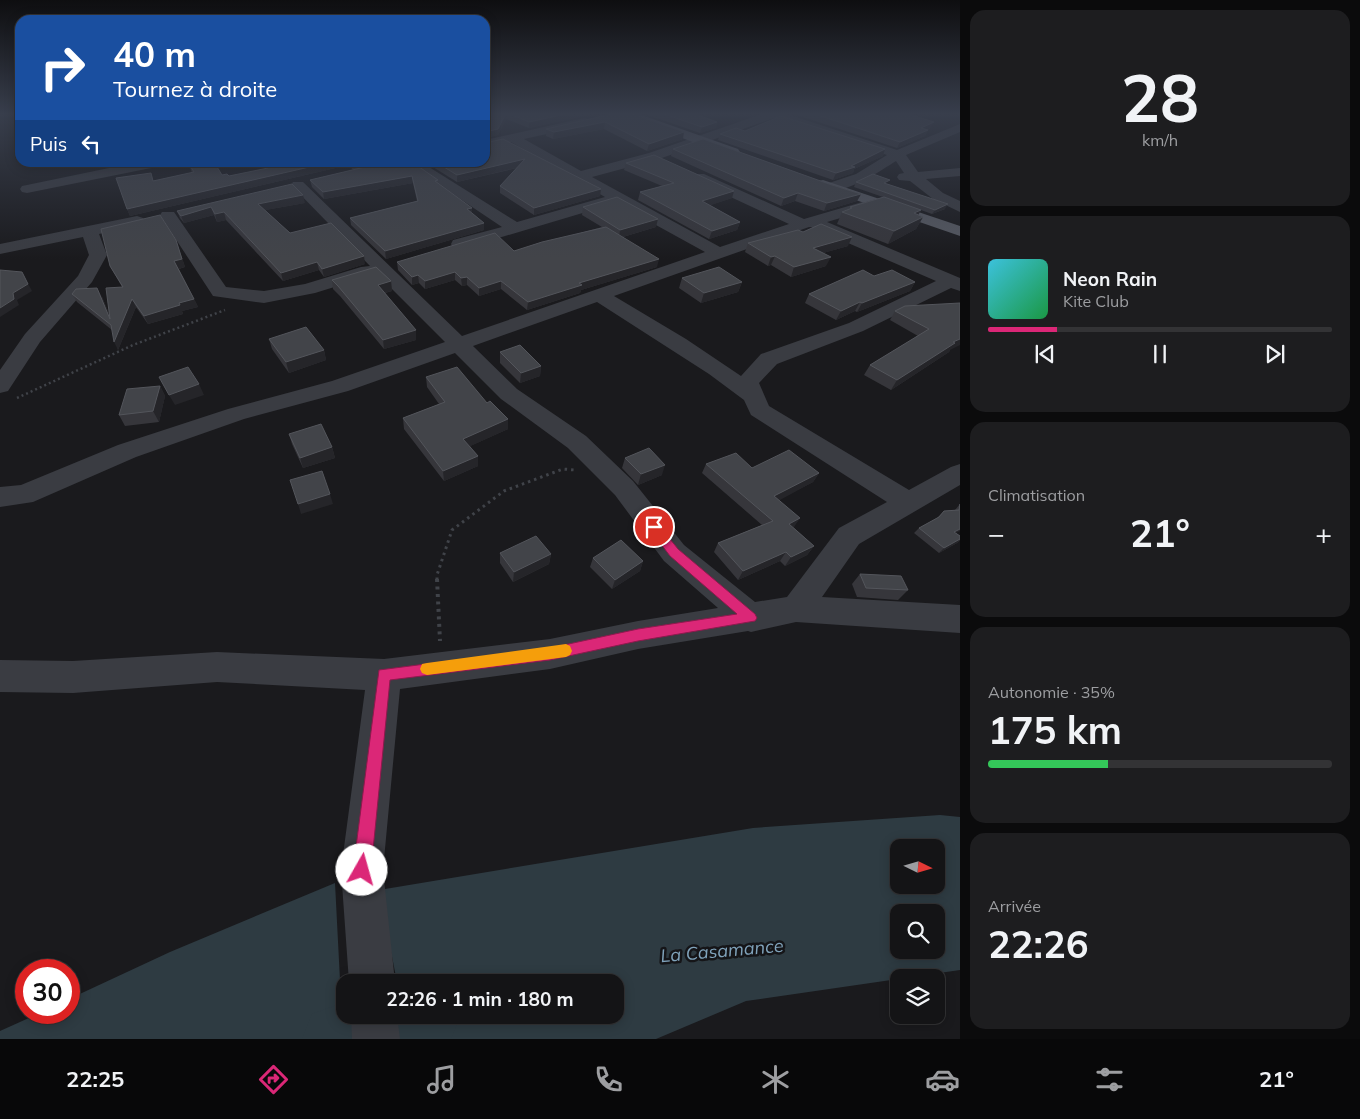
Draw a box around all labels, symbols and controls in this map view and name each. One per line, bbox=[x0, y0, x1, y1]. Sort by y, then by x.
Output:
text: 40 m bbox=[113, 32, 196, 76]
icon: right bbox=[30, 35, 95, 100]
text: 28 bbox=[1121, 57, 1199, 138]
text: Tournez à droite bbox=[113, 75, 277, 103]
icon: left bbox=[77, 130, 105, 158]
text: km/h bbox=[1142, 130, 1178, 150]
text: Puis bbox=[30, 132, 67, 156]
text: Neon Rain bbox=[1063, 267, 1157, 291]
text: Kite Club bbox=[1063, 291, 1129, 311]
icon: previous bbox=[1031, 340, 1059, 368]
icon: pause bbox=[1146, 340, 1174, 368]
icon: next bbox=[1261, 340, 1289, 368]
text: Climatisation bbox=[988, 485, 1085, 505]
pin bbox=[633, 506, 675, 548]
text: 21° bbox=[1130, 509, 1190, 557]
icon: arrive bbox=[640, 513, 668, 541]
text: − bbox=[988, 516, 1005, 551]
text: + bbox=[1315, 516, 1332, 551]
text: Autonomie · 35% bbox=[988, 682, 1115, 702]
text: 175 km bbox=[988, 706, 1122, 754]
north arrow bbox=[890, 839, 945, 894]
map controls bbox=[890, 839, 945, 1024]
position arrow bbox=[335, 843, 387, 895]
text: Arrivée bbox=[988, 896, 1041, 916]
button: search bbox=[890, 904, 945, 959]
text: 22:26 bbox=[988, 920, 1089, 968]
water label: La Casamance bbox=[659, 934, 785, 967]
speed limit sign: 30 bbox=[15, 959, 80, 1024]
button: layers bbox=[890, 969, 945, 1024]
text: 22:26 · 1 min · 180 m bbox=[386, 987, 574, 1011]
icon: directions bbox=[256, 1062, 291, 1097]
icon: music bbox=[424, 1062, 459, 1097]
icon: phone bbox=[591, 1062, 626, 1097]
icon: climate bbox=[758, 1062, 793, 1097]
icon: car bbox=[925, 1062, 960, 1097]
icon: filters bbox=[1092, 1062, 1127, 1097]
text: 22:25 bbox=[66, 1065, 124, 1093]
text: 21° bbox=[1259, 1065, 1294, 1093]

